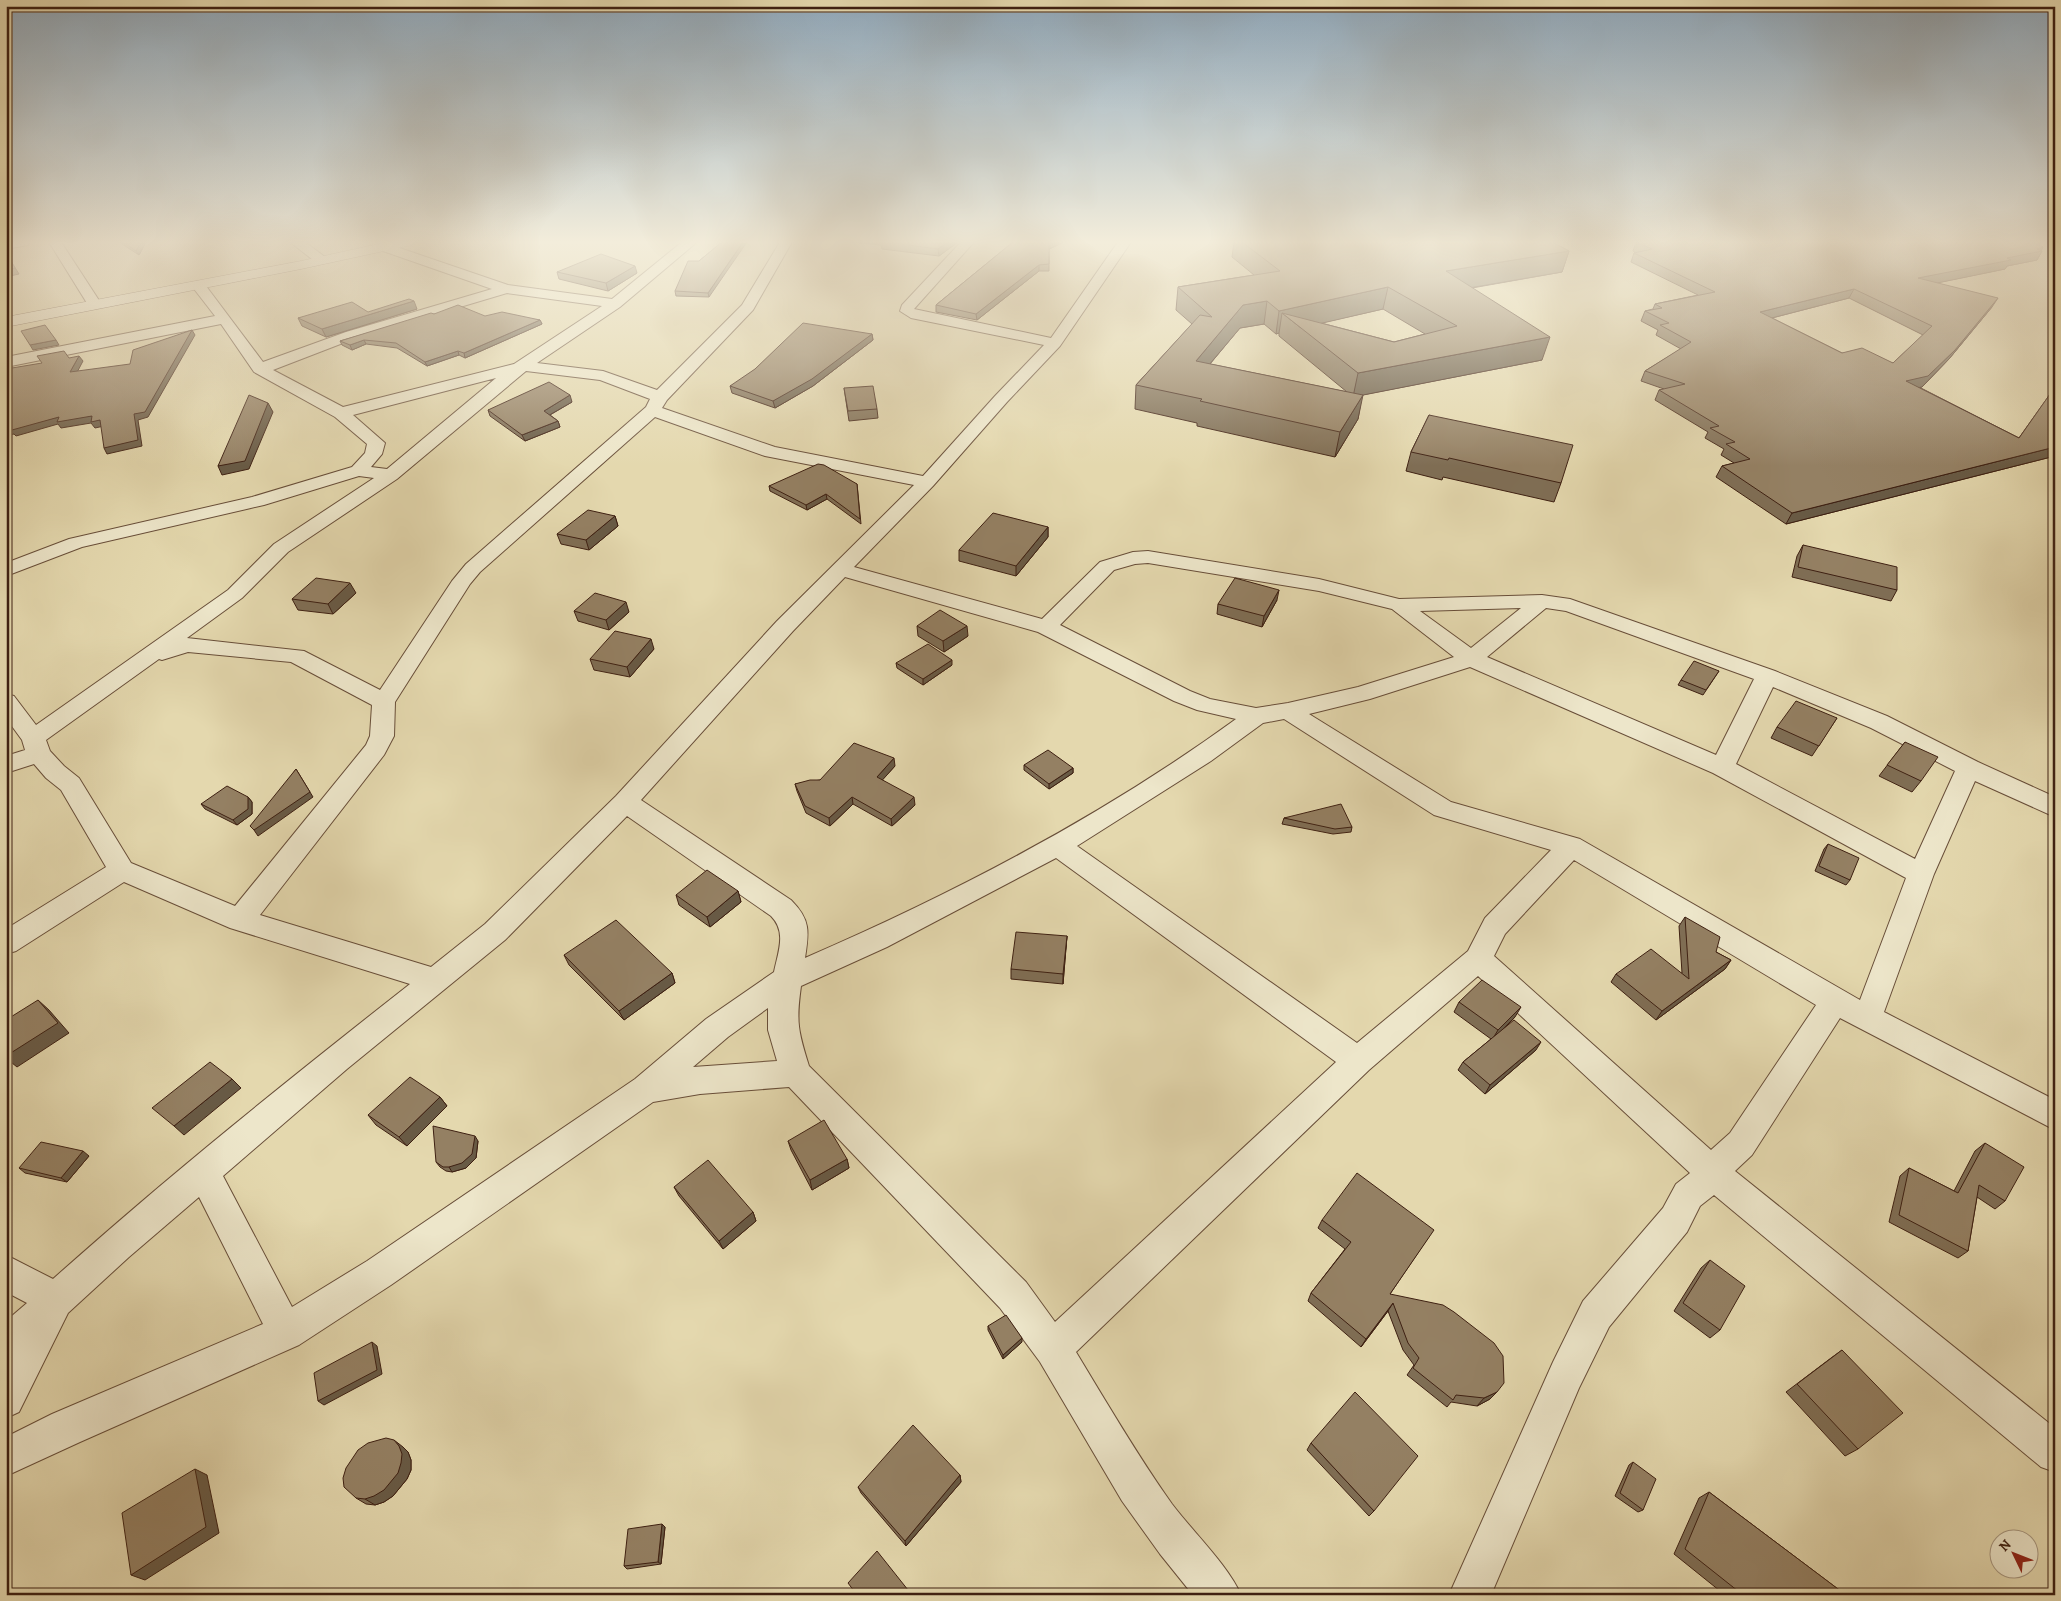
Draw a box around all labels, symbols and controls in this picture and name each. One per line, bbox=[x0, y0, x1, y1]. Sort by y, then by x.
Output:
north arrow bbox=[1988, 1528, 2038, 1578]
text: N bbox=[1994, 1535, 2015, 1556]

